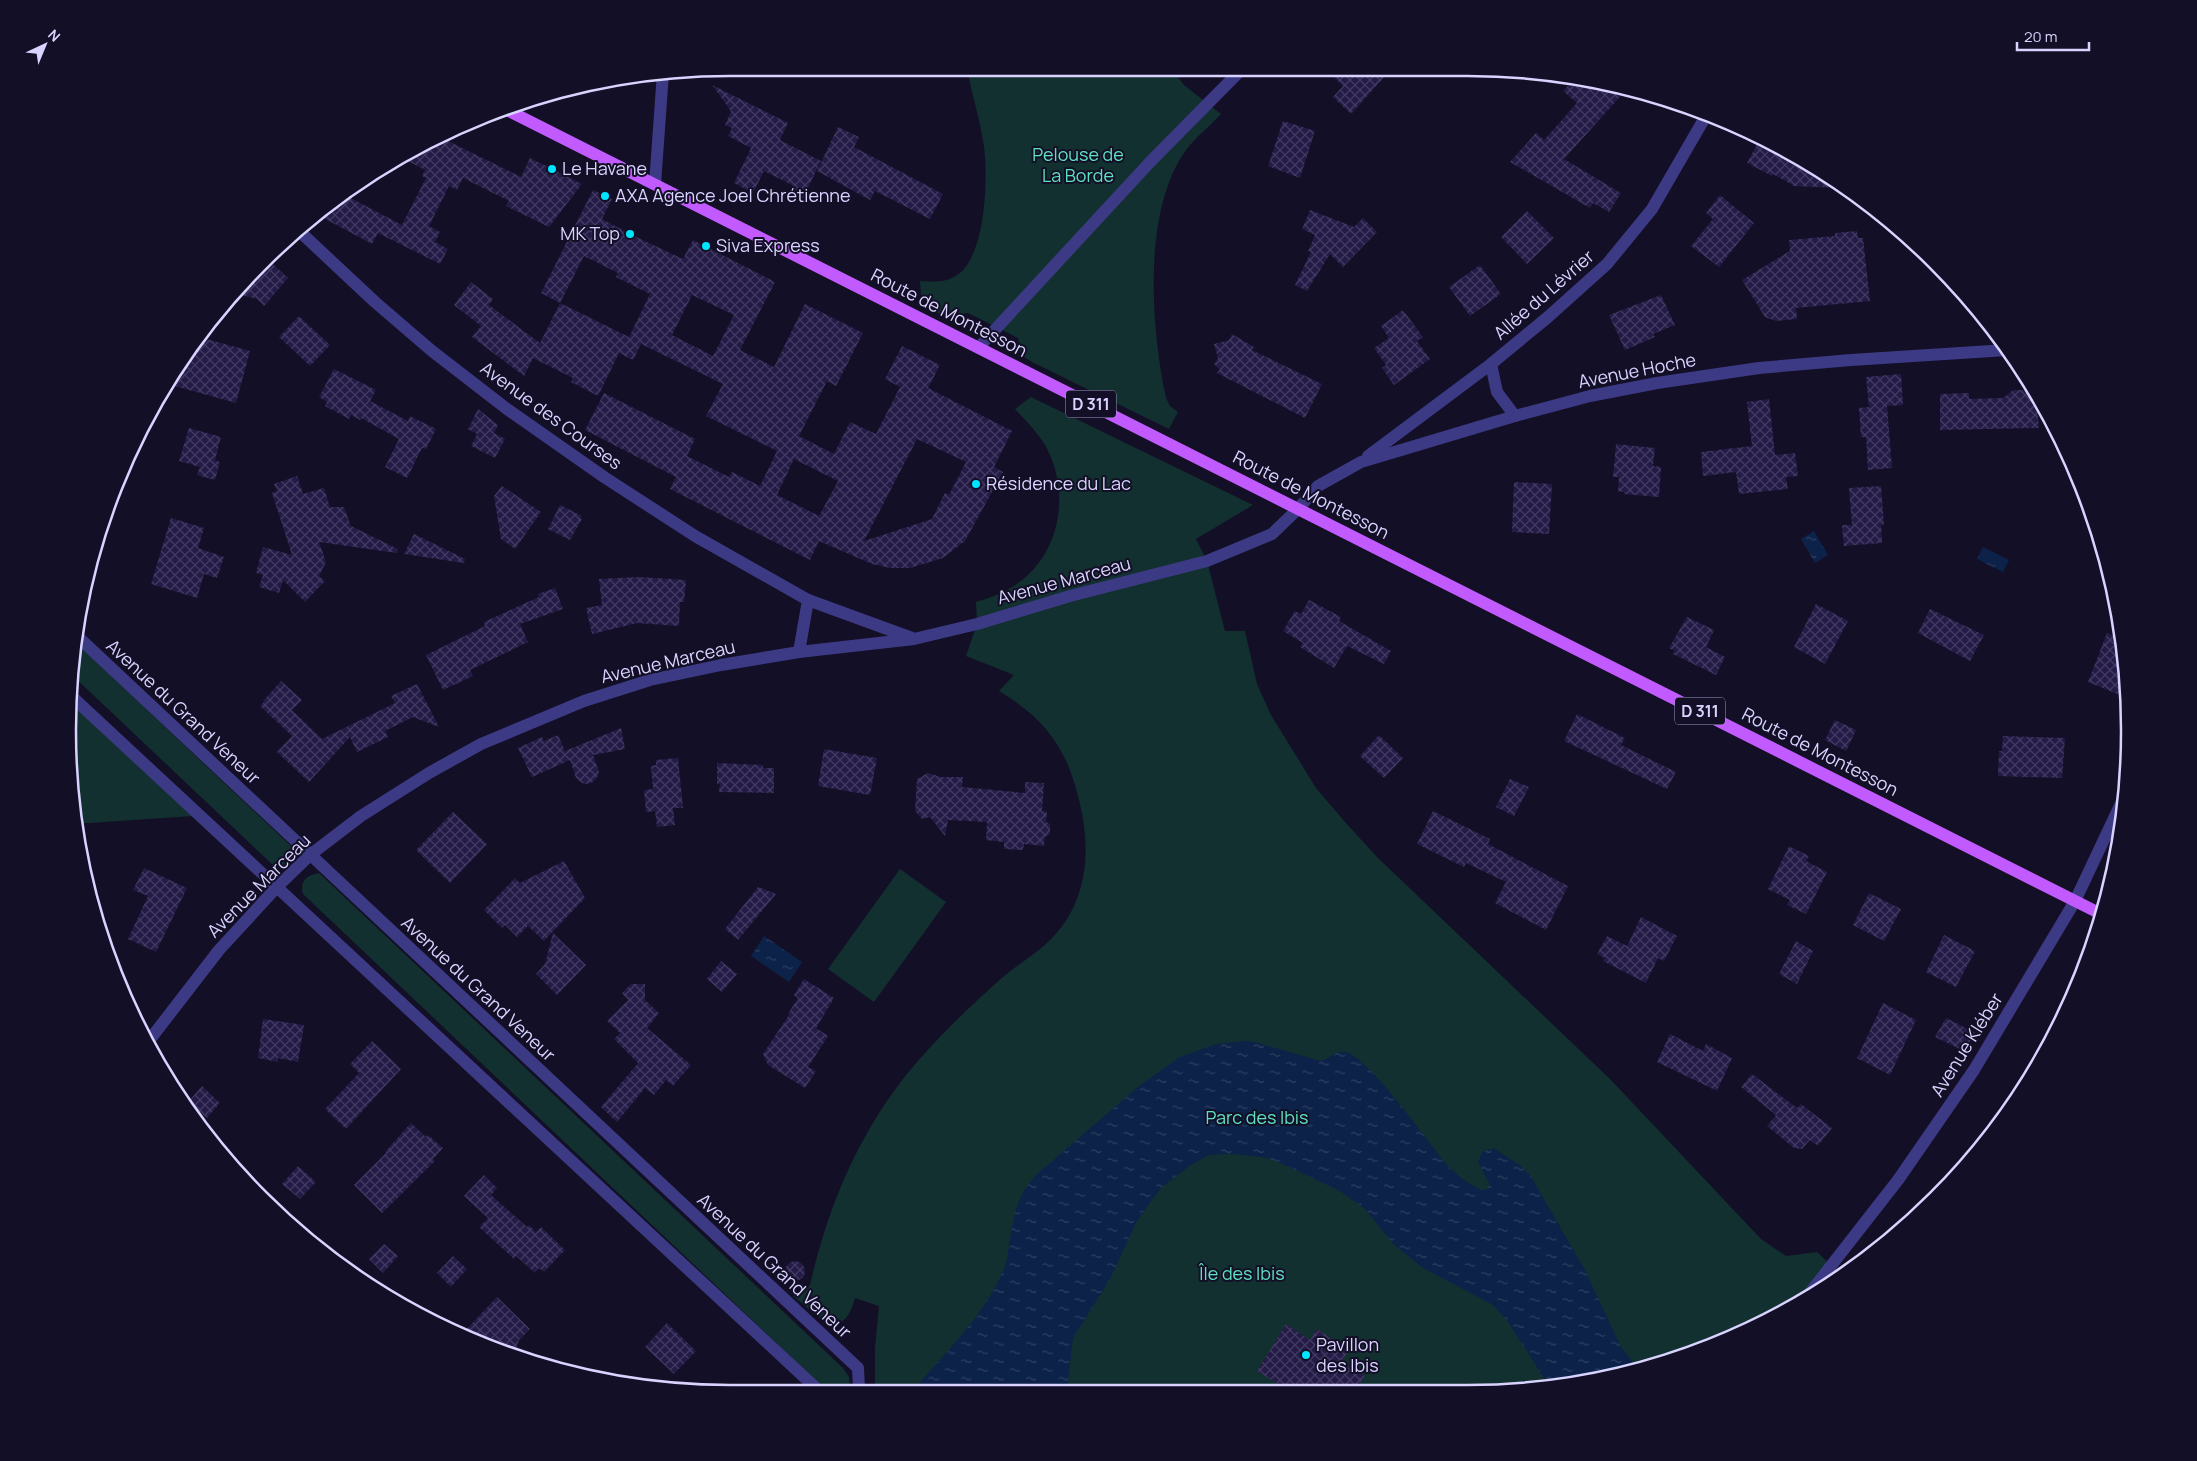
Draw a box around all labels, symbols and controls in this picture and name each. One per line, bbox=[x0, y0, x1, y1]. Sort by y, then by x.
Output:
north arrow bbox=[20, 20, 70, 70]
scale bar bbox=[2017, 20, 2090, 52]
text: N bbox=[44, 25, 65, 46]
text: 20 m bbox=[2024, 26, 2057, 47]
park label: Pelouse de La Borde bbox=[1032, 142, 1124, 187]
place label: Le Havane bbox=[562, 156, 647, 180]
marker: Le Havane bbox=[546, 163, 558, 175]
place label: AXA Agence Joel Chrétienne bbox=[615, 183, 850, 207]
marker: AXA Agence Joel Chrétienne bbox=[599, 190, 611, 202]
place label: MK Top bbox=[560, 221, 620, 245]
marker: MK Top bbox=[624, 228, 636, 240]
place label: Siva Express bbox=[716, 233, 820, 257]
marker: Siva Express bbox=[700, 240, 712, 252]
street label: Allée du Lévrier bbox=[1488, 244, 1599, 345]
street label: Route de Montesson bbox=[867, 262, 1032, 362]
street label: Avenue Hoche bbox=[1576, 347, 1698, 393]
street label: Avenue des Courses bbox=[476, 356, 627, 475]
road number: D 311 bbox=[1066, 390, 1116, 418]
street label: Route de Montesson bbox=[1229, 444, 1394, 544]
place label: Résidence du Lac bbox=[986, 471, 1131, 495]
marker: Résidence du Lac bbox=[970, 478, 982, 490]
street label: Avenue Marceau bbox=[994, 551, 1133, 609]
street label: Avenue du Grand Veneur bbox=[102, 634, 266, 789]
street label: Avenue Marceau bbox=[598, 634, 737, 688]
road number: D 311 bbox=[1675, 698, 1725, 724]
street label: Route de Montesson bbox=[1738, 701, 1903, 801]
street label: Avenue Marceau bbox=[201, 828, 315, 942]
street label: Avenue du Grand Veneur bbox=[397, 911, 561, 1066]
street label: Avenue Kléber bbox=[1925, 988, 2008, 1101]
park label: Parc des Ibis bbox=[1205, 1105, 1309, 1129]
street label: Avenue du Grand Veneur bbox=[693, 1188, 857, 1343]
park label: Île des Ibis bbox=[1198, 1261, 1285, 1285]
place label: Pavillon des Ibis bbox=[1316, 1332, 1379, 1377]
marker: Pavillon des Ibis bbox=[1300, 1349, 1312, 1361]

